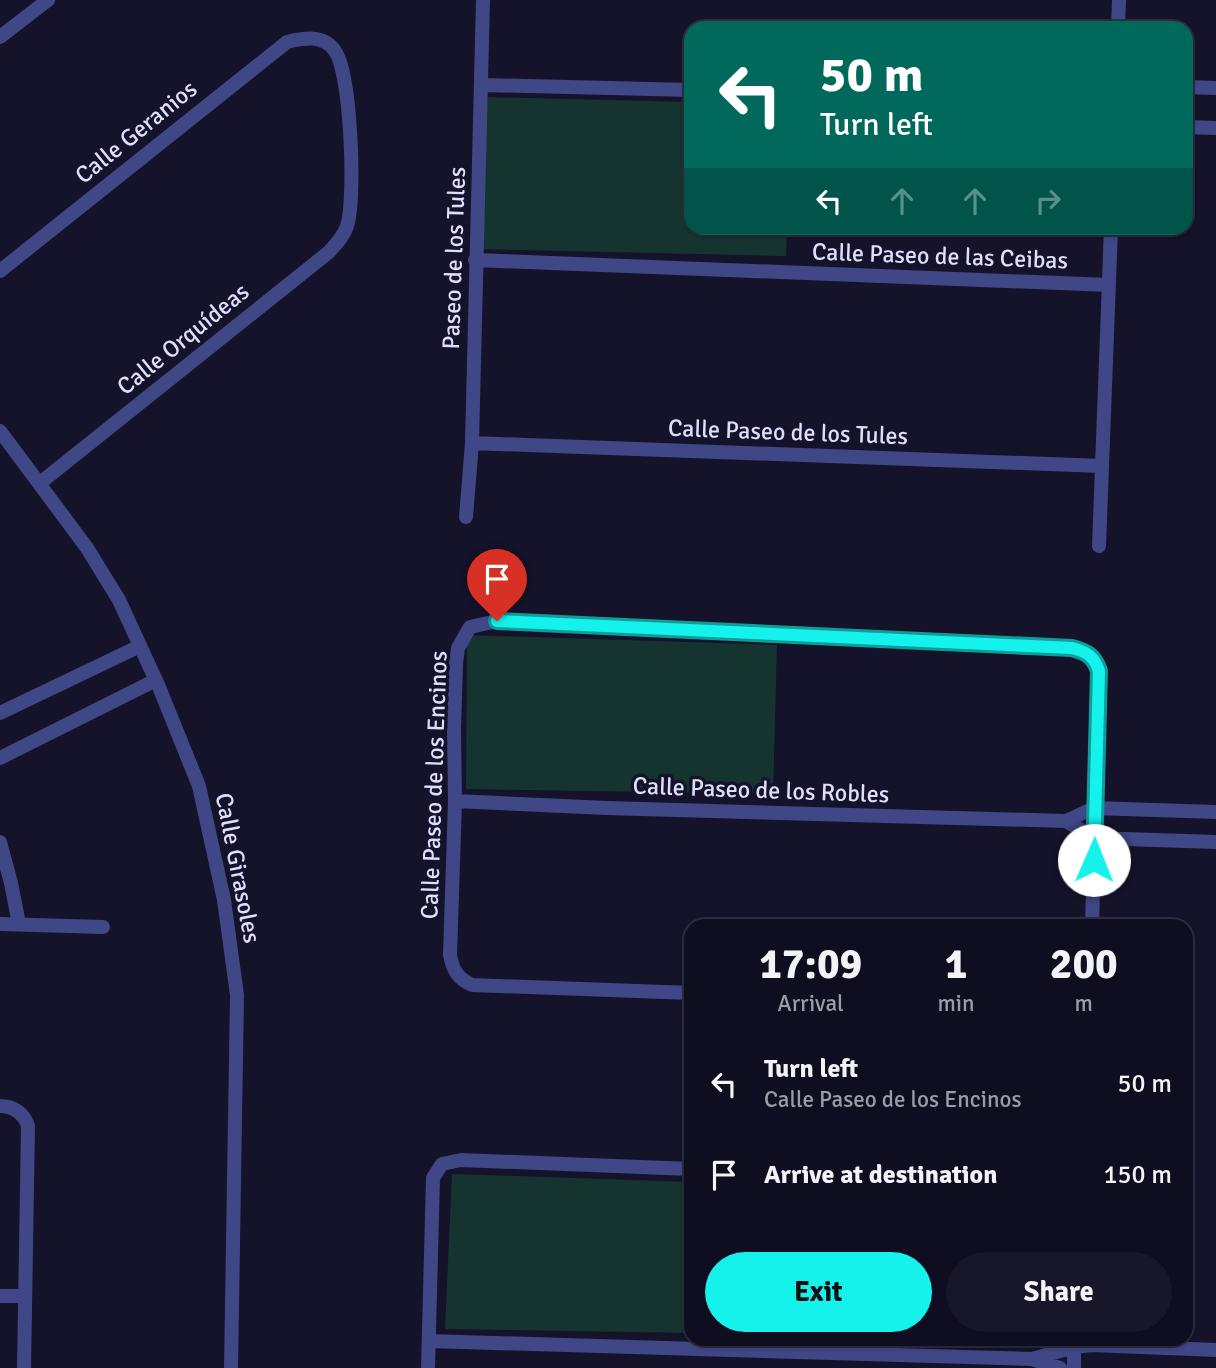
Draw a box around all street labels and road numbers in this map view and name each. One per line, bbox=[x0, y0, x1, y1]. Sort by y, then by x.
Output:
street label: Calle Geranios bbox=[69, 74, 203, 190]
street label: Paseo de los Tules bbox=[436, 166, 472, 350]
street label: Calle Paseo de las Ceibas bbox=[811, 237, 1069, 275]
street label: Calle Orquídeas bbox=[111, 277, 255, 401]
street label: Calle Paseo de los Tules bbox=[667, 413, 909, 451]
street label: Calle Paseo de los Encinos bbox=[414, 650, 454, 920]
street label: Calle Paseo de los Robles bbox=[632, 771, 890, 809]
street label: Calle Girasoles bbox=[209, 790, 267, 946]

